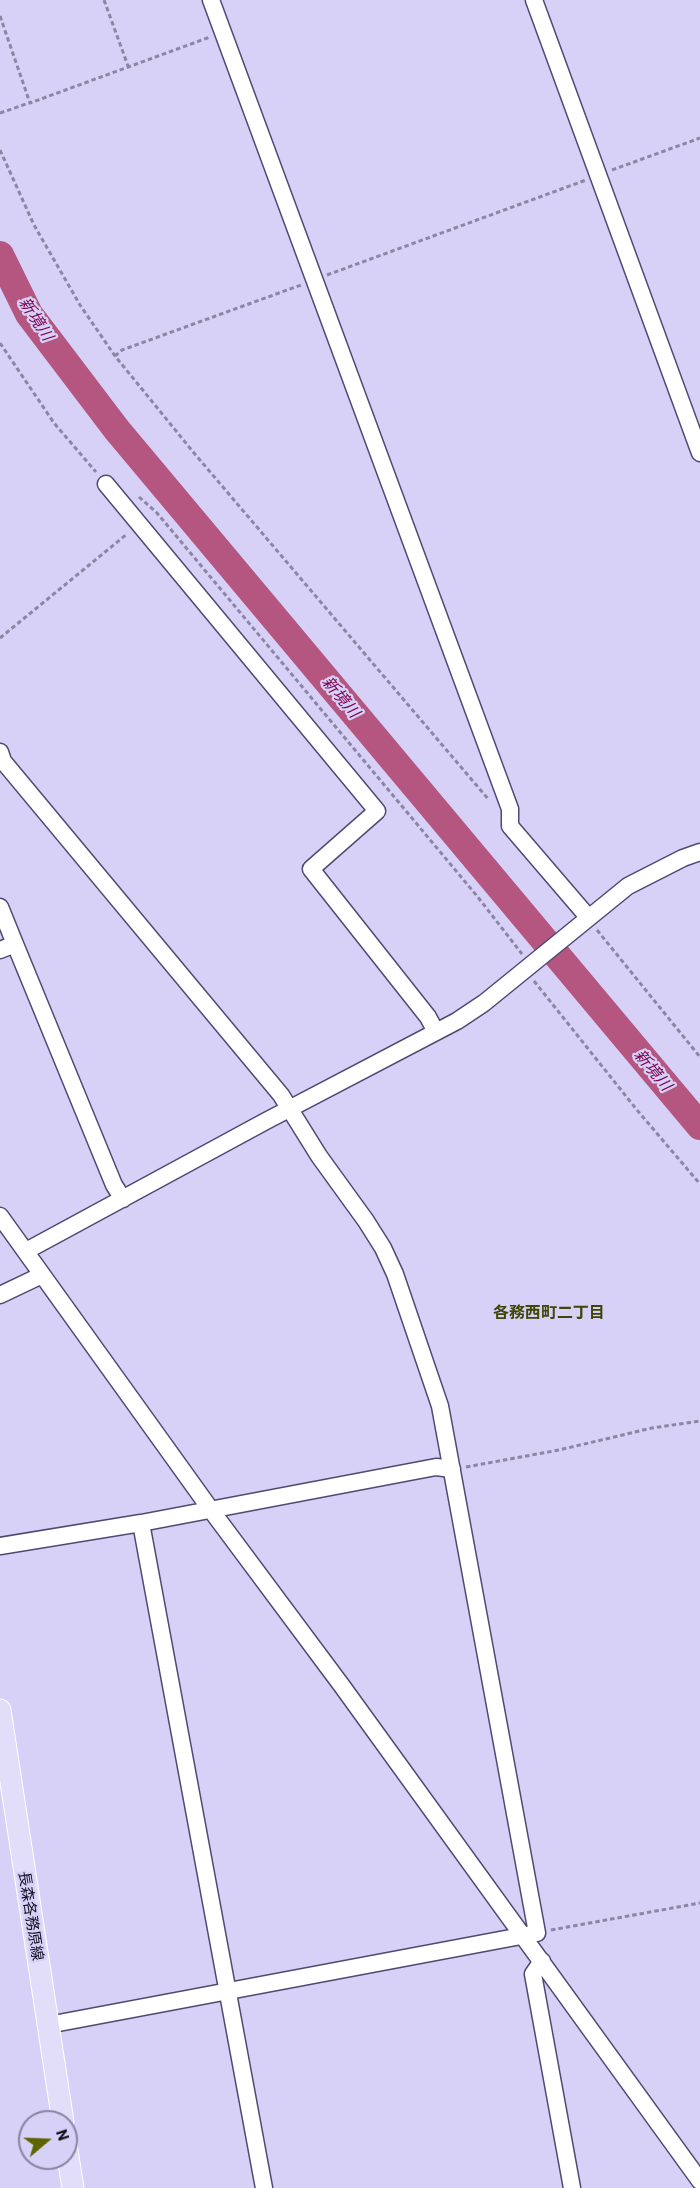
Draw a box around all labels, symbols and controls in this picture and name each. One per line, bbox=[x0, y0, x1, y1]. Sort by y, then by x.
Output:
water label: 新境川 bbox=[15, 294, 57, 344]
water label: 新境川 bbox=[318, 672, 364, 722]
water label: 新境川 bbox=[630, 1045, 676, 1095]
district label: 各務西町二丁目 bbox=[493, 1303, 605, 1323]
street label: 長森各務原線 bbox=[15, 1870, 47, 1962]
north arrow bbox=[18, 2110, 78, 2170]
text: N bbox=[53, 2126, 74, 2143]

